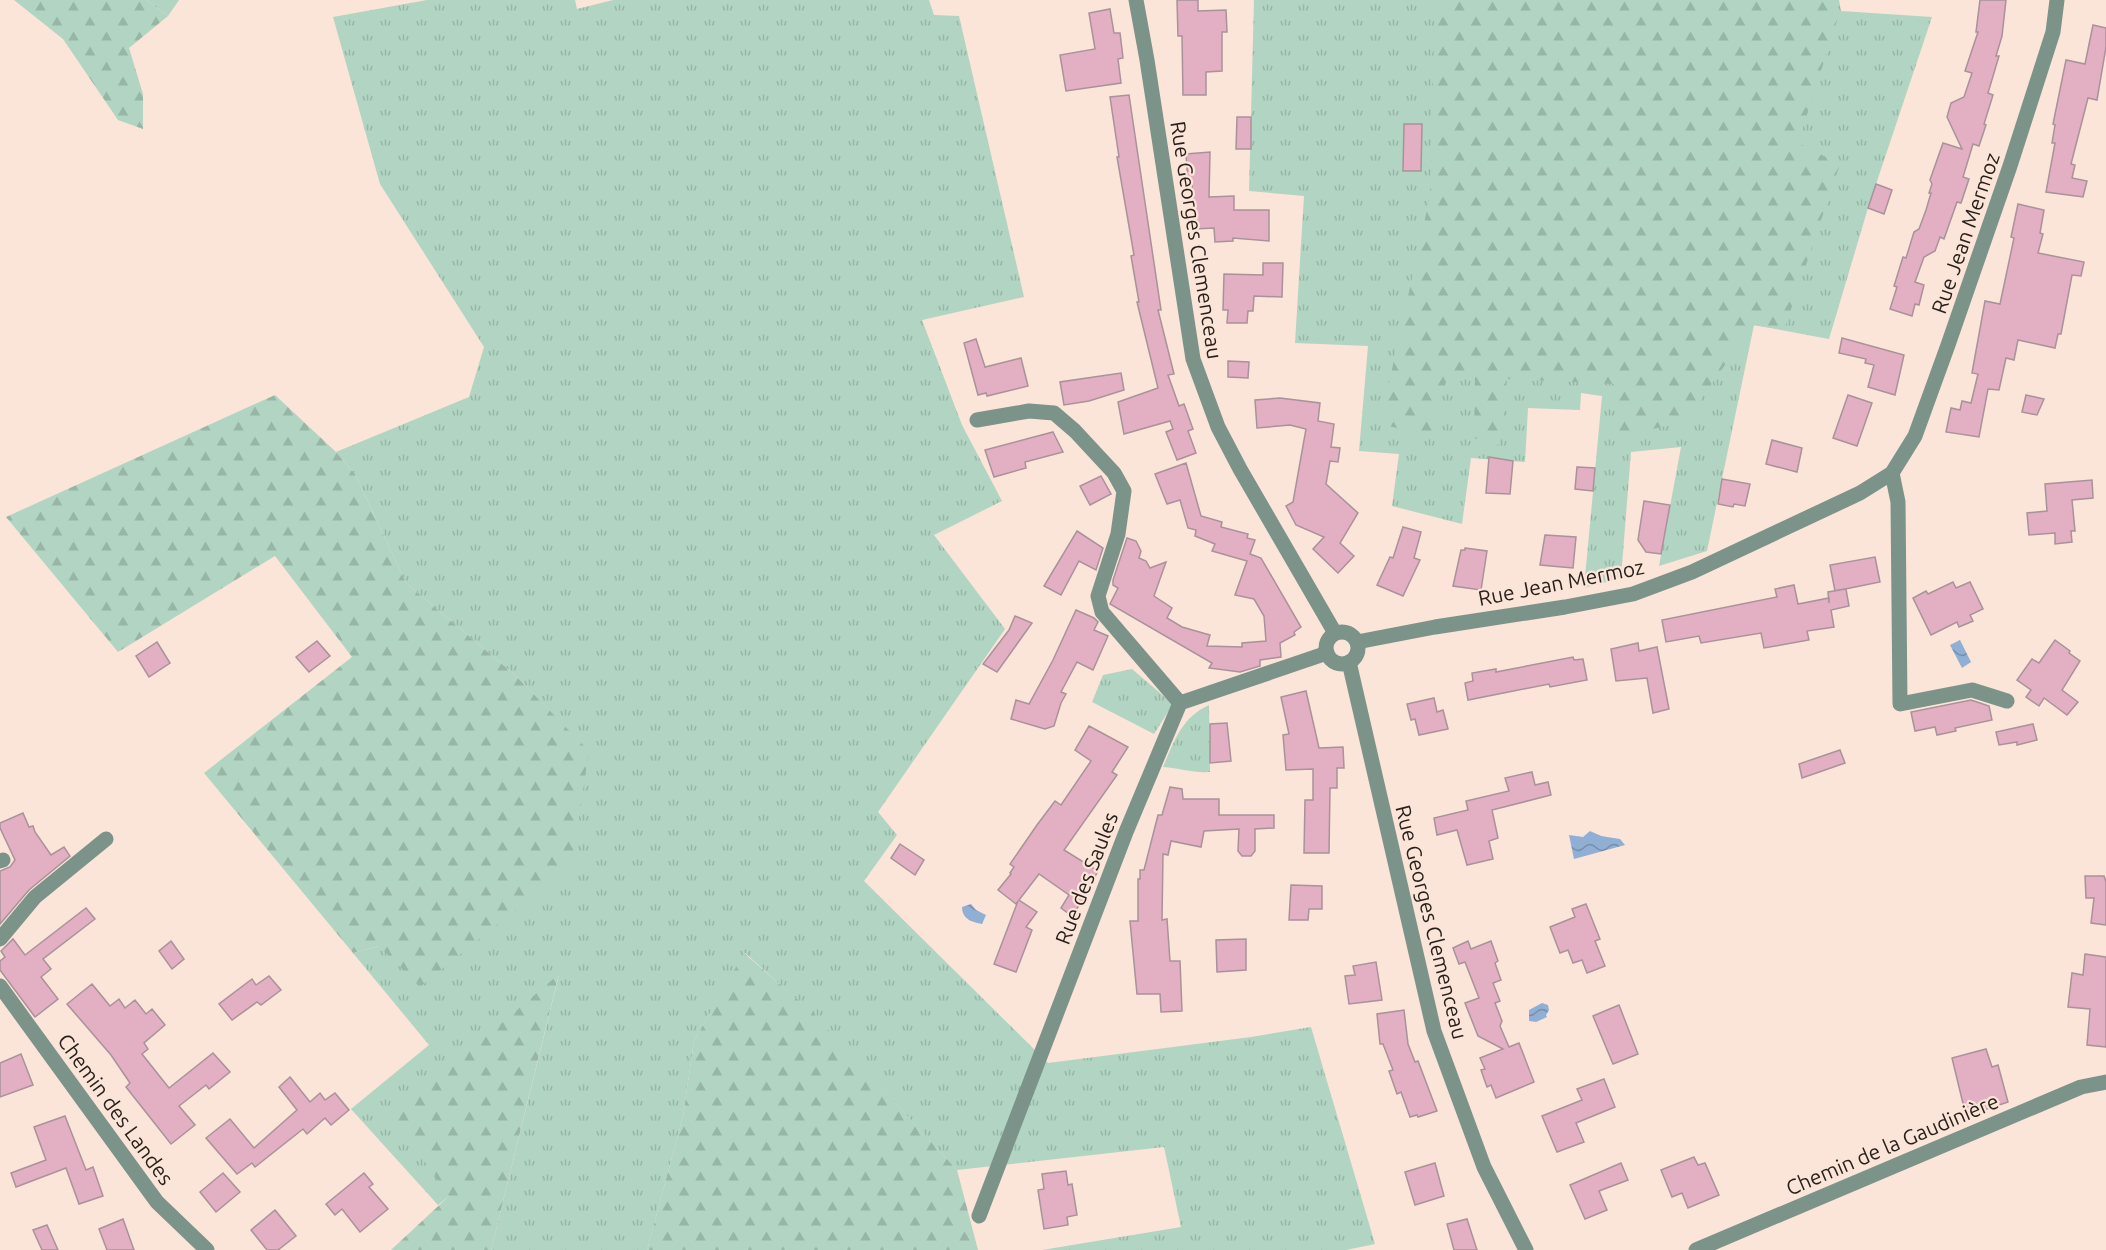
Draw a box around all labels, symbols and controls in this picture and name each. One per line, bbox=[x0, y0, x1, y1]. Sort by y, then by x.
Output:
street label: Rue Georges Clemenceau bbox=[1166, 119, 1228, 361]
street label: Rue Jean Mermoz bbox=[1926, 149, 2004, 317]
street label: Rue Jean Mermoz bbox=[1476, 554, 1646, 610]
street label: Rue Georges Clemenceau bbox=[1391, 802, 1473, 1042]
street label: Rue des Saules bbox=[1050, 809, 1122, 947]
street label: Chemin des Landes bbox=[53, 1029, 179, 1189]
street label: Chemin de la Gaudinière bbox=[1782, 1088, 2002, 1200]

